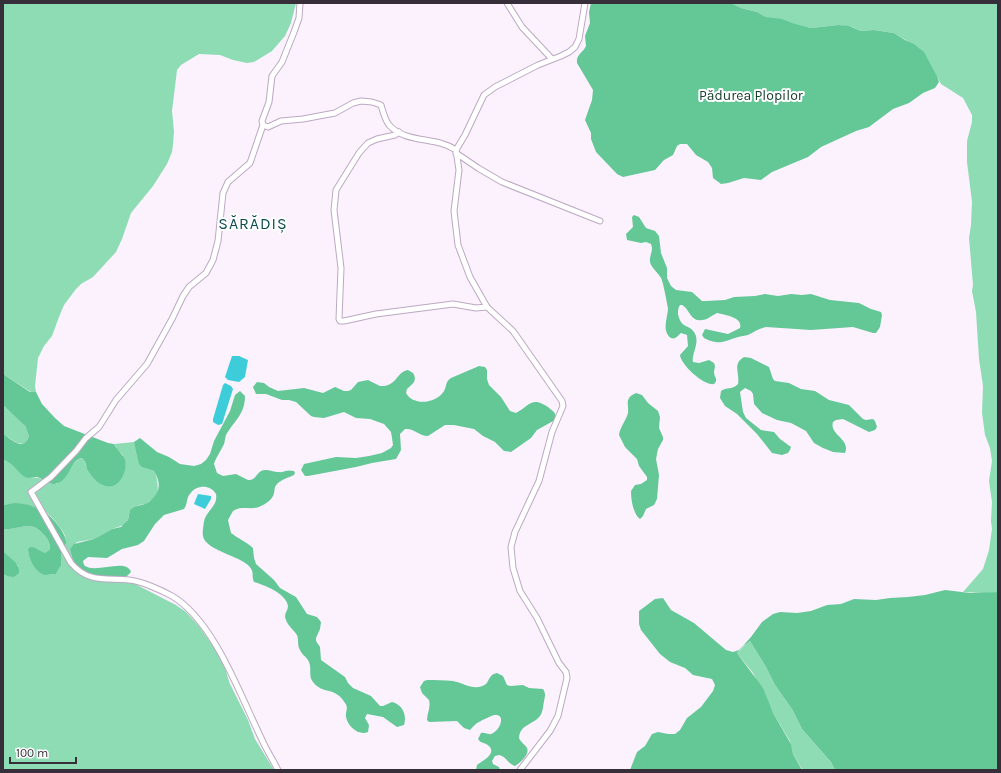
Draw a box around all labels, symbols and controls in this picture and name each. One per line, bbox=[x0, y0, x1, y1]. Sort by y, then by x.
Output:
park label: Pădurea Plopilor bbox=[699, 87, 804, 104]
district label: SĂRĂDIȘ bbox=[218, 214, 288, 233]
scale bar bbox=[10, 739, 76, 765]
text: 100 m bbox=[16, 746, 48, 760]

